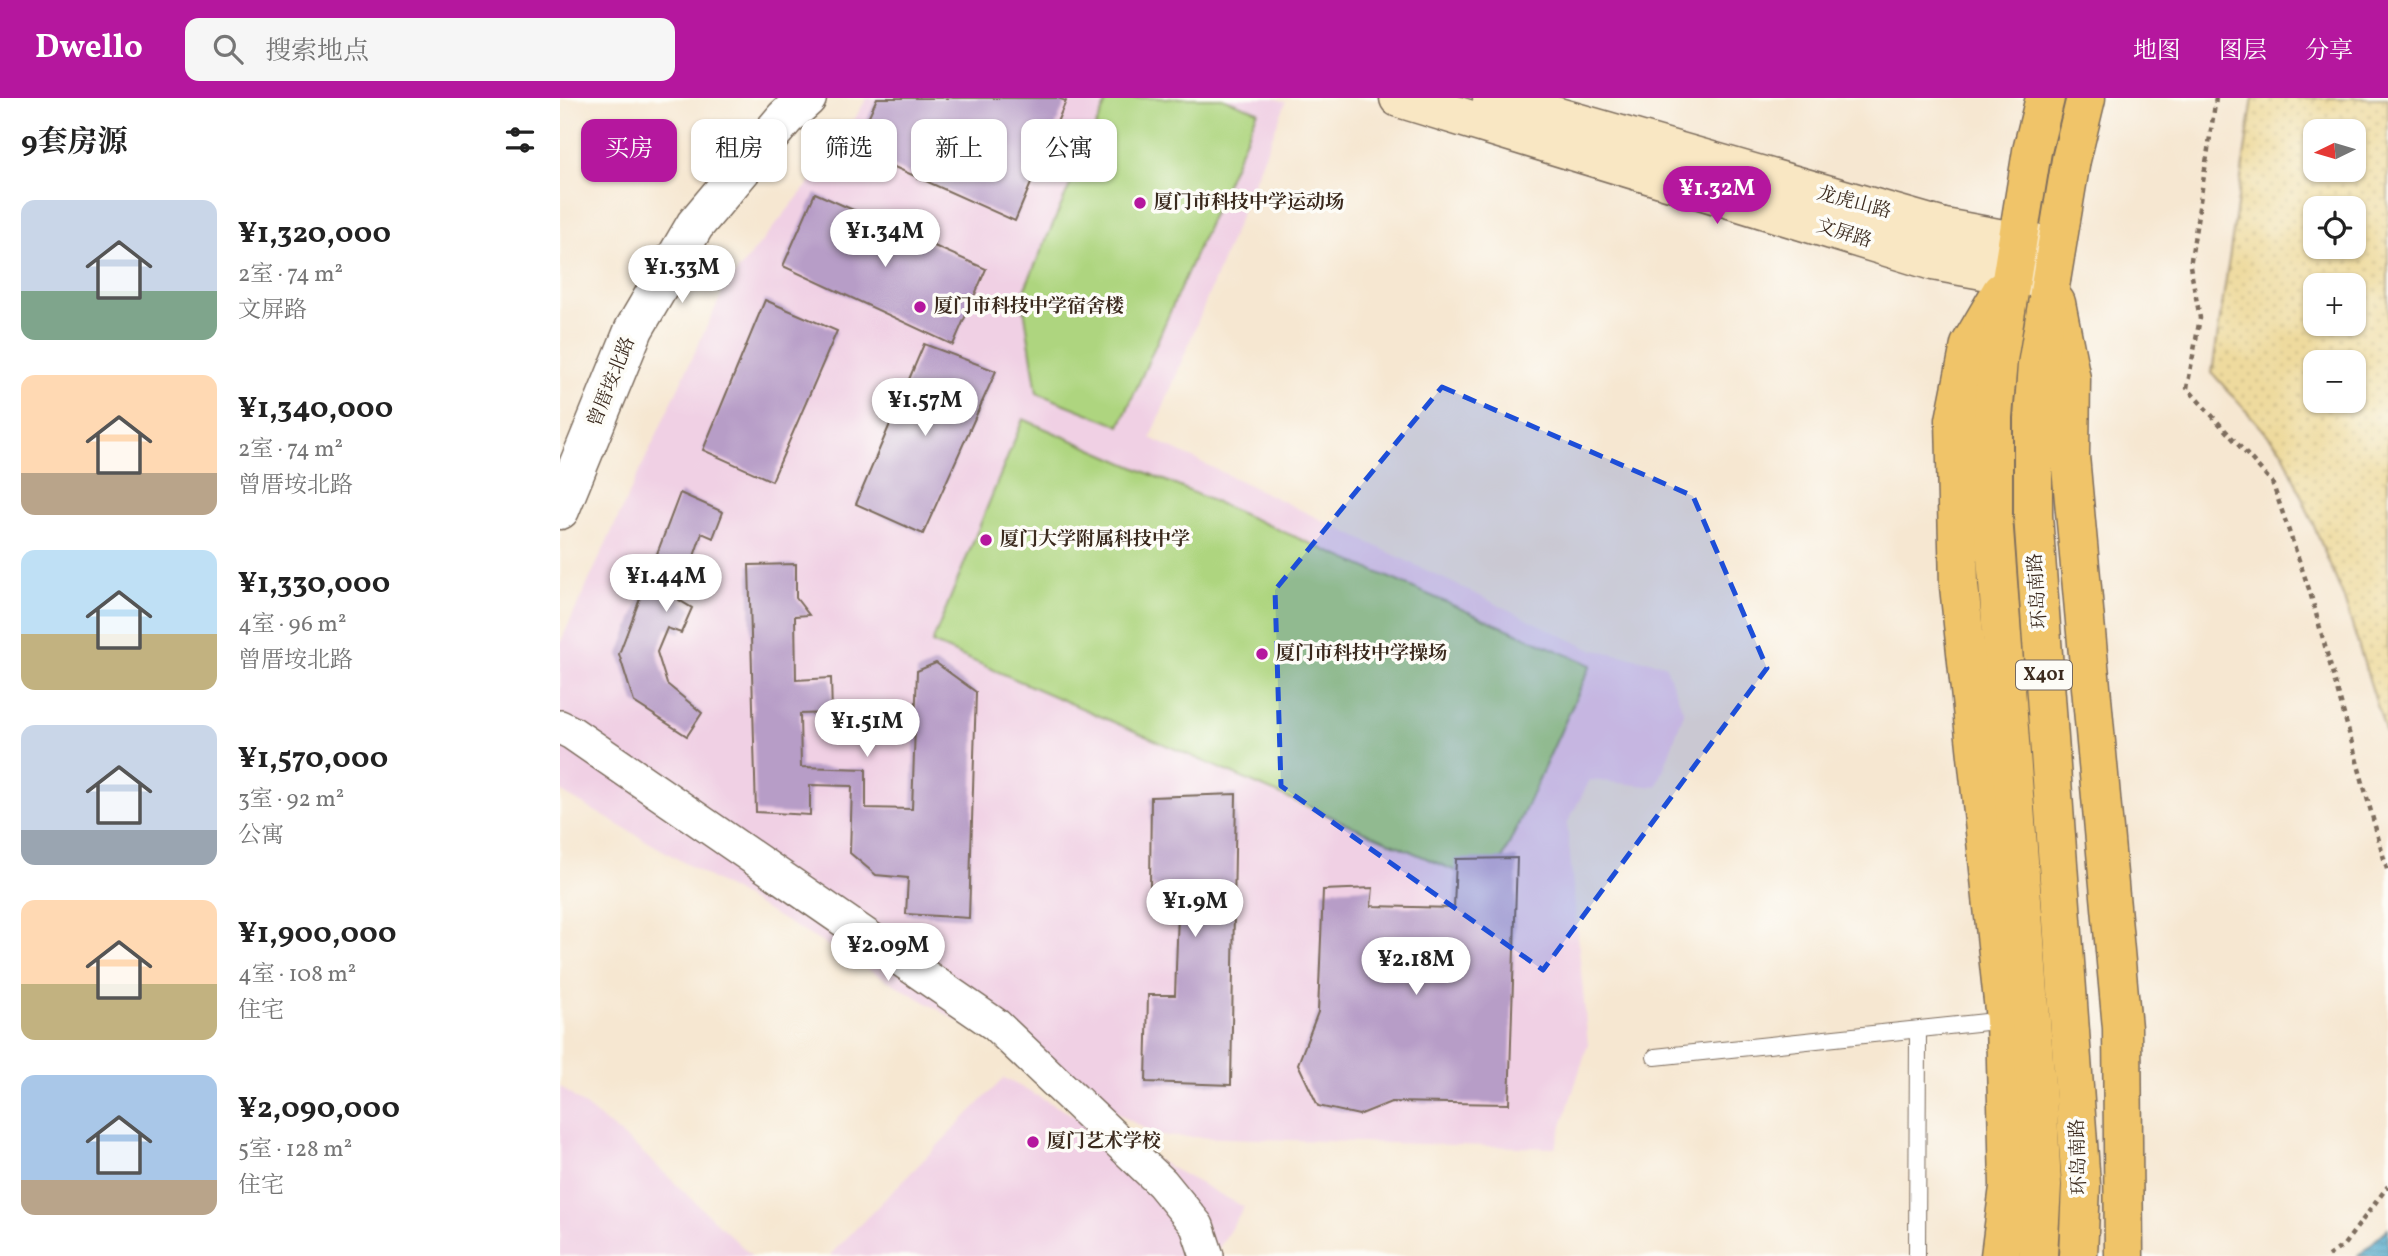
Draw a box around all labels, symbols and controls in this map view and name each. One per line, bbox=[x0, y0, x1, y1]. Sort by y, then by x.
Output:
search box bbox=[185, 18, 675, 81]
text: Dwello bbox=[35, 26, 143, 72]
icon: search bbox=[209, 30, 247, 68]
text: 搜索地点 bbox=[265, 34, 369, 70]
text: 地图 bbox=[2133, 35, 2181, 69]
text: 图层 bbox=[2219, 35, 2267, 69]
text: 分享 bbox=[2305, 35, 2353, 69]
chip: 买房 bbox=[581, 119, 677, 182]
chip: 租房 bbox=[691, 119, 787, 182]
chip: 筛选 bbox=[801, 119, 897, 182]
chip: 新上 bbox=[911, 119, 1007, 182]
chip: 公寓 bbox=[1021, 119, 1117, 182]
north arrow bbox=[2303, 119, 2366, 182]
map controls bbox=[2303, 119, 2366, 413]
icon: filters bbox=[501, 121, 539, 159]
text: 9套房源 bbox=[21, 122, 128, 164]
pin: ¥1.32M bbox=[1660, 166, 1774, 226]
text: ¥1.32M bbox=[1679, 173, 1755, 205]
street label: 龙虎山路 bbox=[1814, 181, 1894, 225]
place label: 厦门市科技中学运动场 bbox=[1154, 190, 1344, 216]
marker: 厦门市科技中学运动场 bbox=[1132, 195, 1148, 211]
button: locate bbox=[2303, 196, 2366, 259]
pin: ¥1.34M bbox=[828, 209, 942, 269]
text: ¥1,320,000 bbox=[238, 213, 391, 255]
street label: 文屏路 bbox=[1813, 213, 1875, 255]
text: ¥1.34M bbox=[846, 216, 924, 248]
icon: home bbox=[77, 228, 161, 312]
pin: ¥1.33M bbox=[625, 246, 739, 305]
text: ¥1.33M bbox=[644, 252, 720, 284]
text: 2室 · 74 m² bbox=[238, 259, 343, 291]
button: + bbox=[2303, 273, 2366, 336]
place label: 厦门市科技中学宿舍楼 bbox=[934, 294, 1124, 320]
text: 文屏路 bbox=[238, 295, 307, 327]
marker: 厦门市科技中学宿舍楼 bbox=[912, 299, 928, 315]
street label: 曾厝垵北路 bbox=[582, 333, 642, 431]
button: − bbox=[2303, 350, 2366, 413]
pin: ¥1.57M bbox=[868, 378, 982, 438]
text: ¥1.57M bbox=[888, 385, 962, 417]
text: ¥1,340,000 bbox=[238, 388, 393, 430]
icon: home bbox=[77, 403, 161, 487]
text: 2室 · 74 m² bbox=[238, 434, 343, 466]
text: 曾厝垵北路 bbox=[238, 470, 353, 502]
place label: 厦门大学附属科技中学 bbox=[1000, 527, 1190, 553]
marker: 厦门大学附属科技中学 bbox=[978, 532, 994, 548]
street label: 环岛南路 bbox=[2022, 552, 2054, 630]
pin: ¥1.44M bbox=[609, 554, 723, 614]
text: ¥1.44M bbox=[626, 561, 706, 593]
text: ¥1,330,000 bbox=[238, 563, 390, 605]
icon: home bbox=[77, 578, 161, 662]
text: 4室 · 96 m² bbox=[238, 609, 346, 641]
place label: 厦门市科技中学操场 bbox=[1276, 641, 1447, 667]
text: 曾厝垵北路 bbox=[238, 645, 353, 677]
marker: 厦门市科技中学操场 bbox=[1254, 646, 1270, 662]
road number: X401 bbox=[2016, 660, 2072, 690]
pin: ¥1.51M bbox=[810, 700, 924, 759]
text: ¥1.51M bbox=[831, 706, 903, 738]
text: ¥1,570,000 bbox=[238, 738, 388, 780]
icon: home bbox=[77, 753, 161, 837]
text: 3室 · 92 m² bbox=[238, 784, 344, 816]
text: 公寓 bbox=[238, 820, 284, 852]
pin: ¥1.9M bbox=[1146, 880, 1244, 939]
text: ¥1.9M bbox=[1162, 886, 1228, 918]
text: ¥1,900,000 bbox=[238, 913, 396, 955]
pin: ¥2.09M bbox=[831, 924, 945, 983]
icon: home bbox=[77, 928, 161, 1012]
text: ¥2.09M bbox=[847, 930, 929, 962]
pin: ¥2.18M bbox=[1359, 937, 1473, 997]
text: ¥2.18M bbox=[1377, 944, 1455, 976]
text: 4室 · 108 m² bbox=[238, 959, 356, 991]
text: 住宅 bbox=[238, 995, 284, 1027]
text: ¥2,090,000 bbox=[238, 1088, 400, 1130]
icon: home bbox=[77, 1103, 161, 1187]
street label: 环岛南路 bbox=[2065, 1119, 2093, 1195]
place label: 厦门艺术学校 bbox=[1047, 1129, 1161, 1155]
text: 5室 · 128 m² bbox=[238, 1134, 352, 1166]
marker: 厦门艺术学校 bbox=[1025, 1134, 1041, 1150]
text: 住宅 bbox=[238, 1170, 284, 1202]

